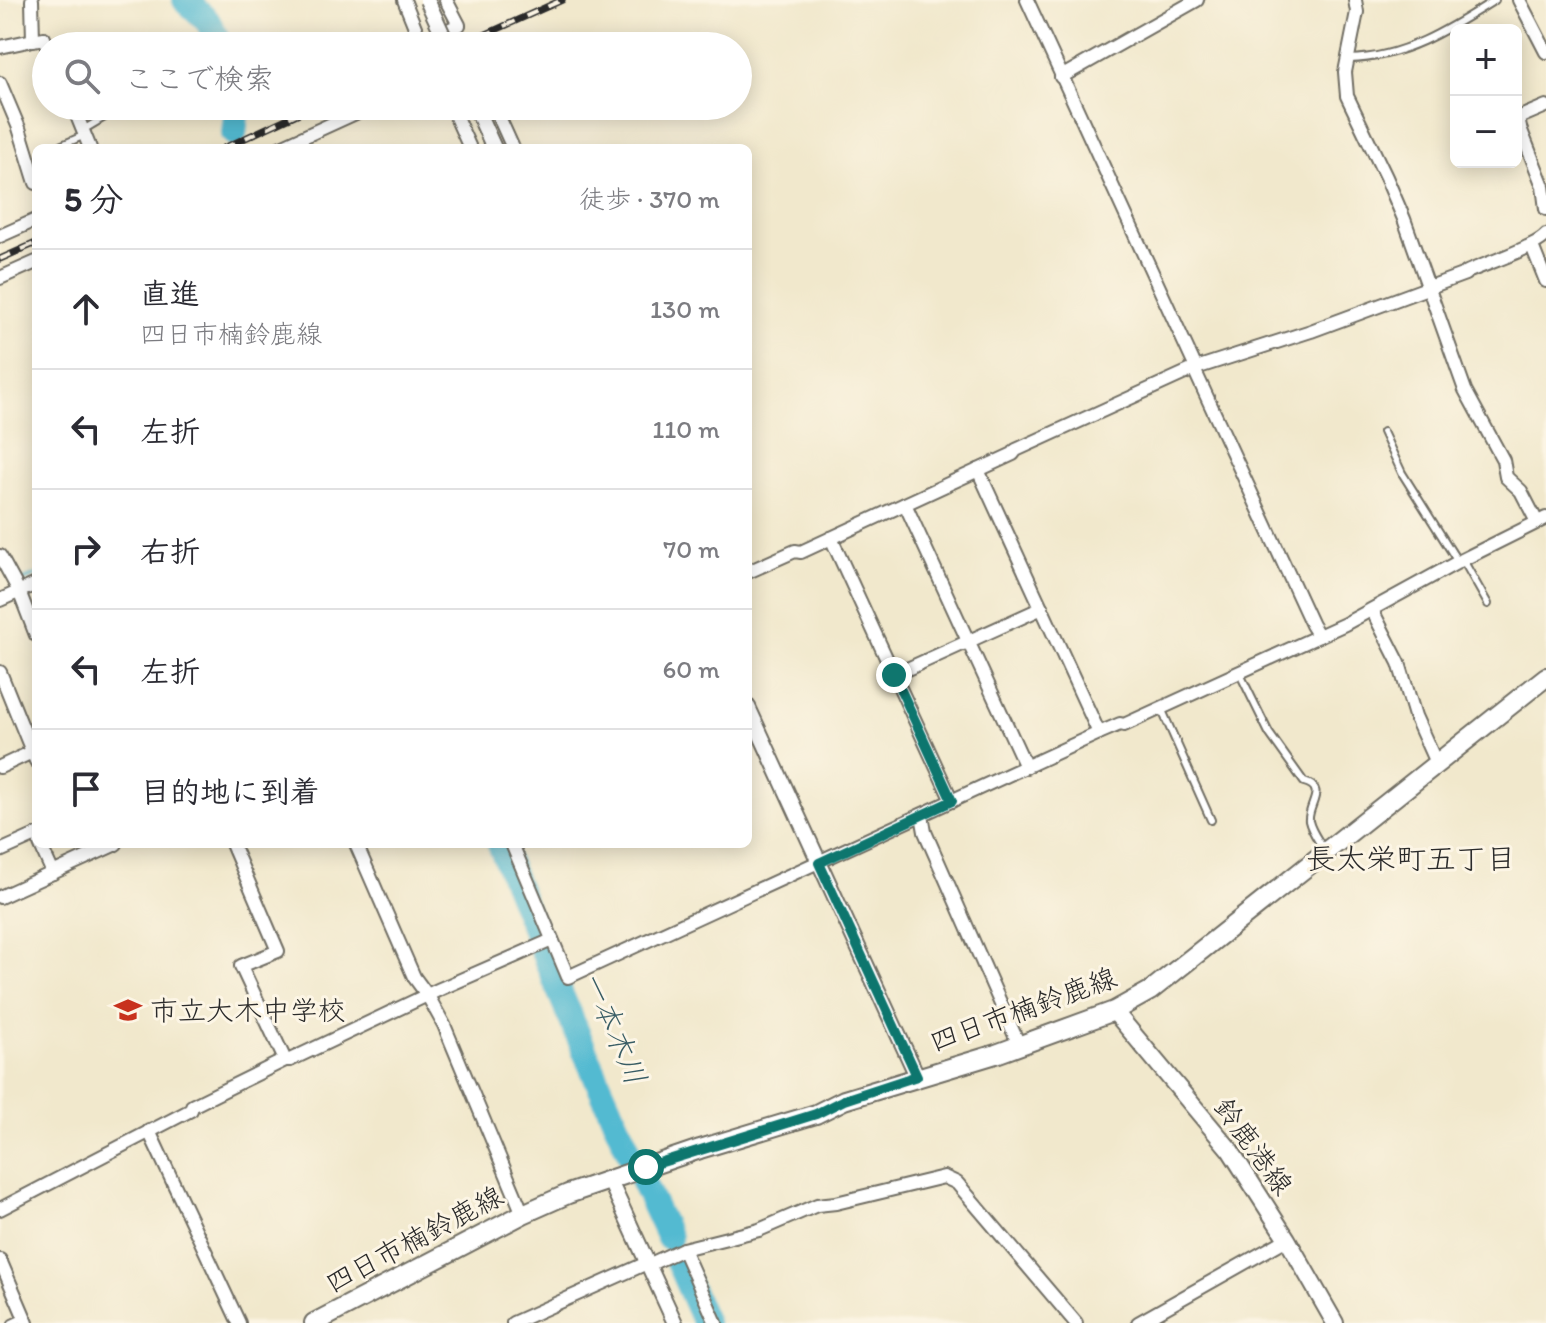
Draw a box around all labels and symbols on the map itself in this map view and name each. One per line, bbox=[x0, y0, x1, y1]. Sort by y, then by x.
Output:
route end bbox=[876, 657, 912, 693]
district label: 長太栄町五丁目 bbox=[1306, 840, 1516, 877]
street label: 四日市楠鈴鹿線 bbox=[925, 960, 1121, 1058]
water label: 一本木川 bbox=[574, 965, 655, 1090]
place label: 市立大木中学校 bbox=[150, 993, 346, 1027]
school or university icon: 市立大木中学校 bbox=[113, 995, 143, 1025]
street label: 鈴鹿港線 bbox=[1207, 1091, 1301, 1201]
route start bbox=[628, 1149, 664, 1185]
street label: 四日市楠鈴鹿線 bbox=[319, 1178, 509, 1300]

